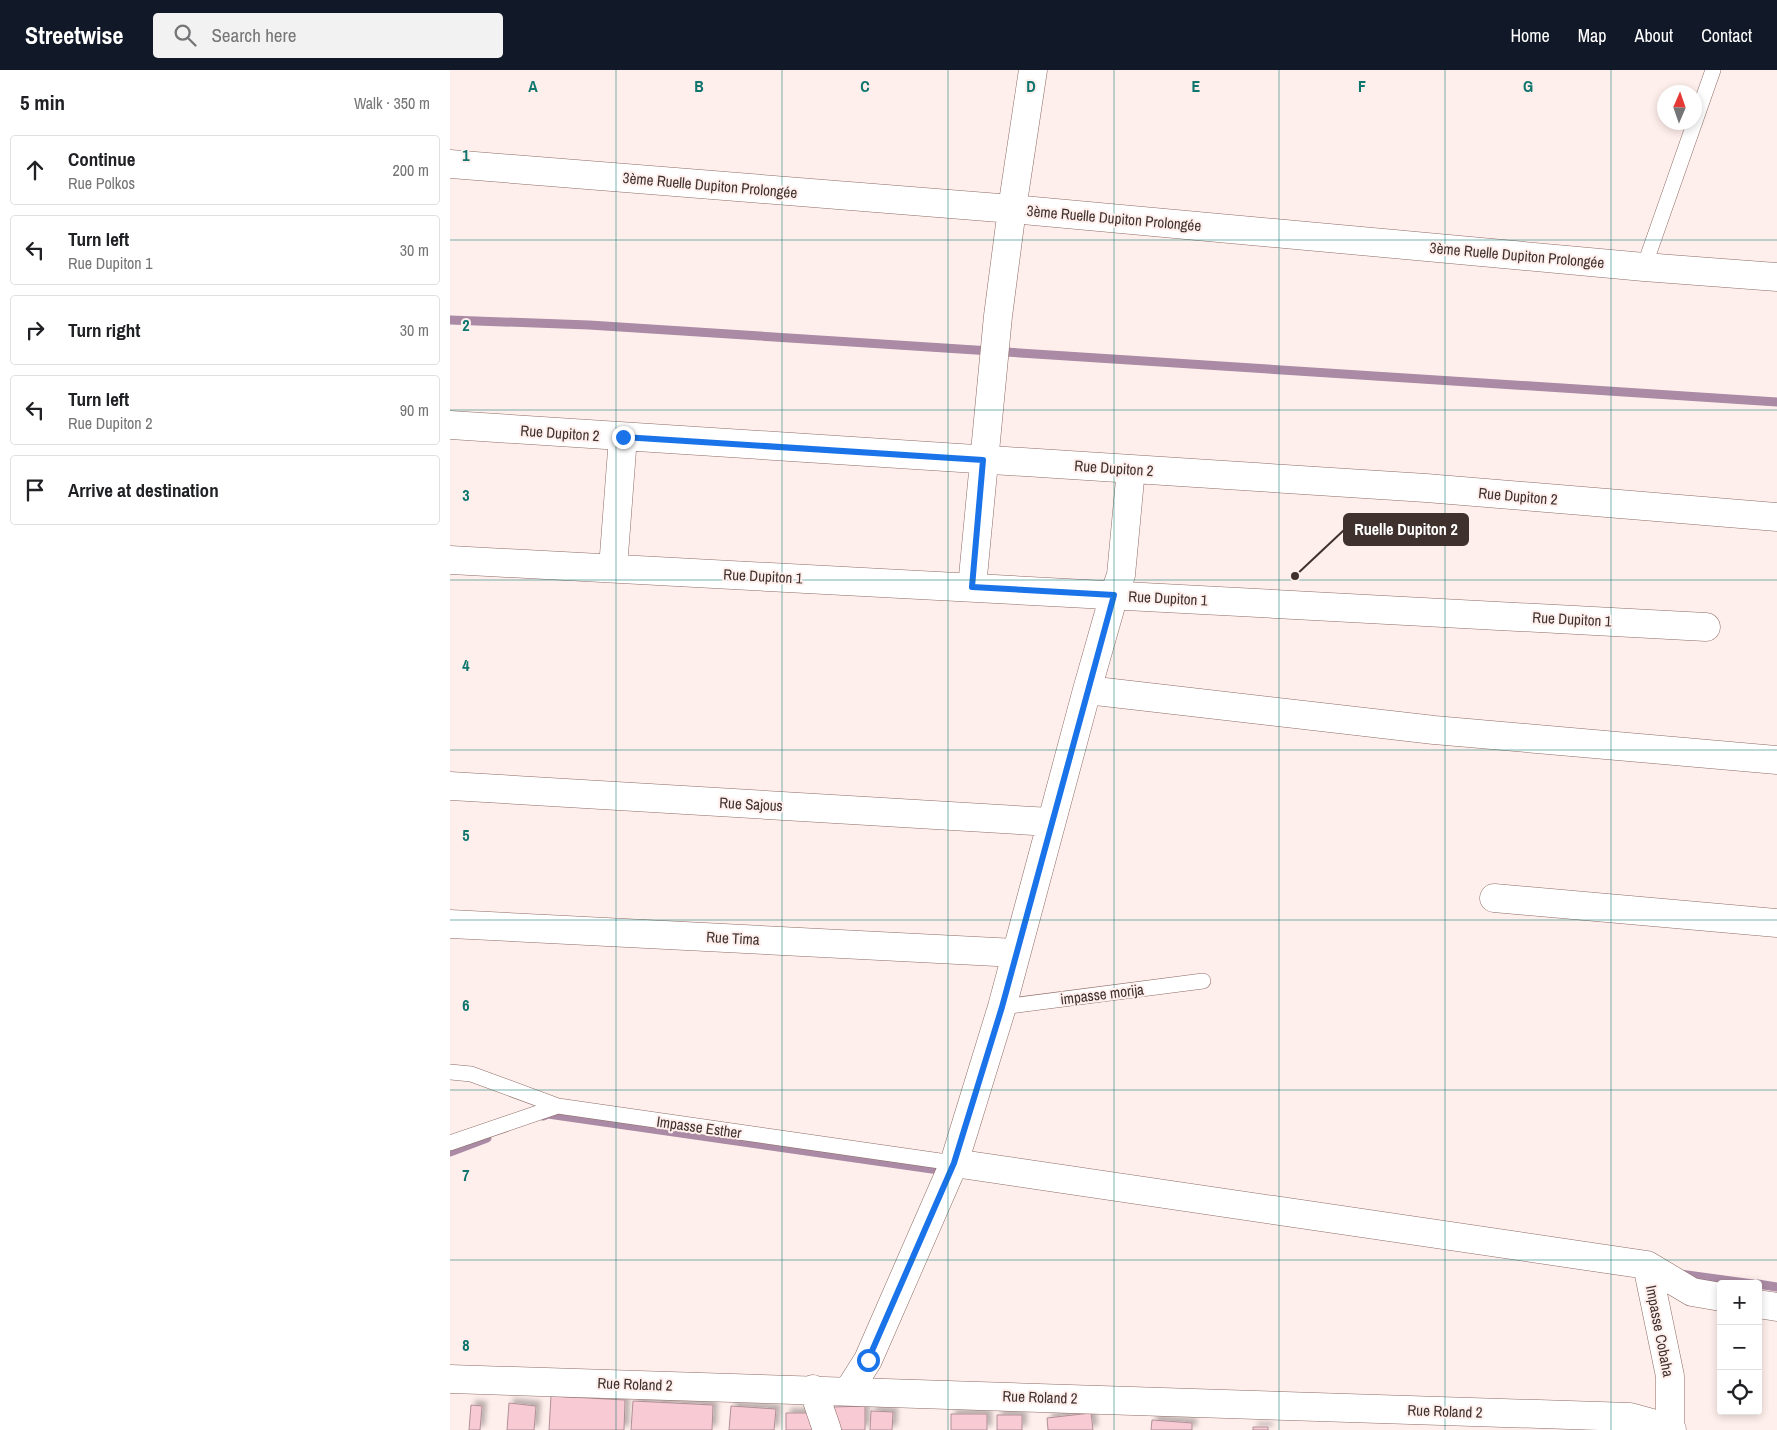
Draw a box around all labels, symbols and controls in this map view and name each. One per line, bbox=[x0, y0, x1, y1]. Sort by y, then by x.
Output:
search box bbox=[153, 13, 503, 58]
text: Streetwise bbox=[25, 19, 123, 51]
icon: search bbox=[171, 21, 199, 49]
text: Search here bbox=[211, 22, 296, 48]
text: Home bbox=[1510, 23, 1550, 48]
text: Map bbox=[1578, 23, 1607, 48]
text: About bbox=[1635, 23, 1673, 48]
text: Contact bbox=[1701, 23, 1752, 48]
text: A bbox=[528, 75, 538, 97]
text: B bbox=[694, 75, 704, 97]
text: C bbox=[860, 75, 870, 97]
text: D bbox=[1026, 75, 1036, 97]
text: E bbox=[1192, 75, 1201, 97]
text: F bbox=[1358, 75, 1366, 97]
text: G bbox=[1523, 75, 1533, 97]
north arrow bbox=[1657, 85, 1702, 130]
text: 5 min bbox=[20, 88, 65, 117]
text: Walk · 350 m bbox=[354, 92, 430, 114]
text: 1 bbox=[462, 144, 470, 166]
text: Continue bbox=[68, 146, 136, 172]
icon: ahead bbox=[21, 156, 49, 184]
text: 200 m bbox=[393, 159, 429, 181]
street label: 3ème Ruelle Dupiton Prolongée bbox=[622, 167, 798, 203]
text: Rue Polkos bbox=[68, 172, 135, 194]
street label: 3ème Ruelle Dupiton Prolongée bbox=[1026, 200, 1202, 236]
text: Turn left bbox=[68, 226, 129, 252]
icon: left bbox=[21, 236, 49, 264]
street label: 3ème Ruelle Dupiton Prolongée bbox=[1429, 237, 1605, 273]
text: 30 m bbox=[400, 239, 429, 261]
text: Rue Dupiton 1 bbox=[68, 252, 153, 274]
text: 2 bbox=[462, 314, 470, 336]
icon: right bbox=[21, 316, 49, 344]
text: Turn right bbox=[68, 317, 140, 343]
text: 30 m bbox=[400, 319, 429, 341]
text: Turn left bbox=[68, 386, 129, 412]
icon: left bbox=[21, 396, 49, 424]
text: 90 m bbox=[400, 399, 429, 421]
text: Rue Dupiton 2 bbox=[68, 412, 153, 434]
street label: Rue Dupiton 2 bbox=[520, 420, 600, 446]
route end bbox=[612, 426, 635, 449]
street label: Rue Dupiton 2 bbox=[1074, 455, 1154, 481]
icon: arrive bbox=[21, 476, 49, 504]
text: Arrive at destination bbox=[68, 477, 219, 503]
street label: Rue Dupiton 2 bbox=[1478, 482, 1559, 510]
text: 3 bbox=[462, 484, 470, 506]
callout: Ruelle Dupiton 2 bbox=[1344, 514, 1468, 545]
text: Ruelle Dupiton 2 bbox=[1354, 518, 1458, 540]
street label: Rue Dupiton 1 bbox=[723, 563, 803, 589]
street label: Rue Dupiton 1 bbox=[1128, 585, 1208, 611]
street label: Rue Dupiton 1 bbox=[1532, 606, 1612, 632]
text: 4 bbox=[462, 654, 470, 676]
street label: Rue Sajous bbox=[719, 792, 783, 816]
text: 5 bbox=[462, 824, 470, 846]
street label: Rue Tima bbox=[706, 926, 760, 950]
street label: impasse morija bbox=[1059, 978, 1145, 1010]
text: 6 bbox=[462, 994, 470, 1016]
street label: Impasse Esther bbox=[655, 1111, 743, 1143]
text: 7 bbox=[462, 1164, 470, 1186]
map controls bbox=[1717, 1280, 1762, 1415]
button: + bbox=[1717, 1280, 1762, 1325]
street label: Impasse Cobaha bbox=[1641, 1283, 1679, 1379]
button: − bbox=[1717, 1325, 1762, 1370]
text: 8 bbox=[462, 1334, 470, 1356]
route start bbox=[857, 1349, 880, 1372]
button: locate bbox=[1717, 1370, 1762, 1415]
street label: Rue Roland 2 bbox=[597, 1372, 673, 1396]
street label: Rue Roland 2 bbox=[1002, 1385, 1078, 1409]
street label: Rue Roland 2 bbox=[1407, 1399, 1483, 1423]

